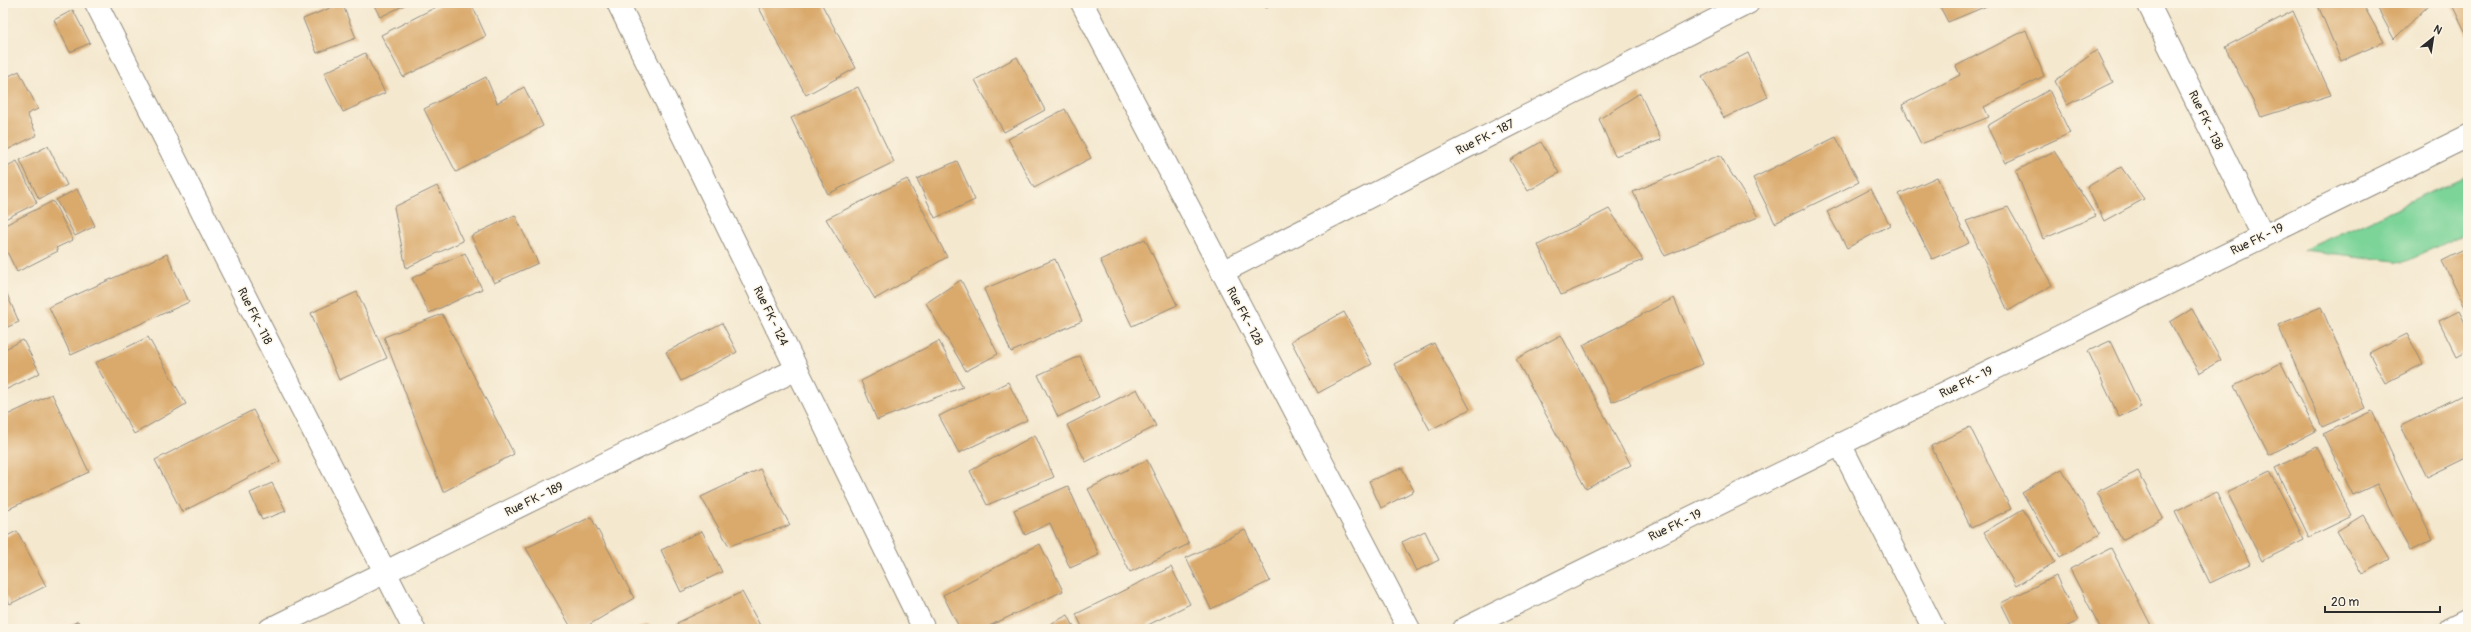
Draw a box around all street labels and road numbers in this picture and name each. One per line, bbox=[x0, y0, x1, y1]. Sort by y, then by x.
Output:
street label: Rue FK - 138 bbox=[2185, 88, 2226, 152]
street label: Rue FK - 187 bbox=[1454, 116, 1517, 159]
street label: Rue FK - 19 bbox=[2228, 220, 2286, 259]
street label: Rue FK - 124 bbox=[750, 284, 791, 349]
street label: Rue FK - 118 bbox=[234, 285, 275, 347]
street label: Rue FK - 128 bbox=[1223, 285, 1266, 348]
street label: Rue FK - 19 bbox=[1937, 363, 1995, 402]
street label: Rue FK - 189 bbox=[503, 479, 566, 520]
street label: Rue FK - 19 bbox=[1646, 506, 1704, 545]

